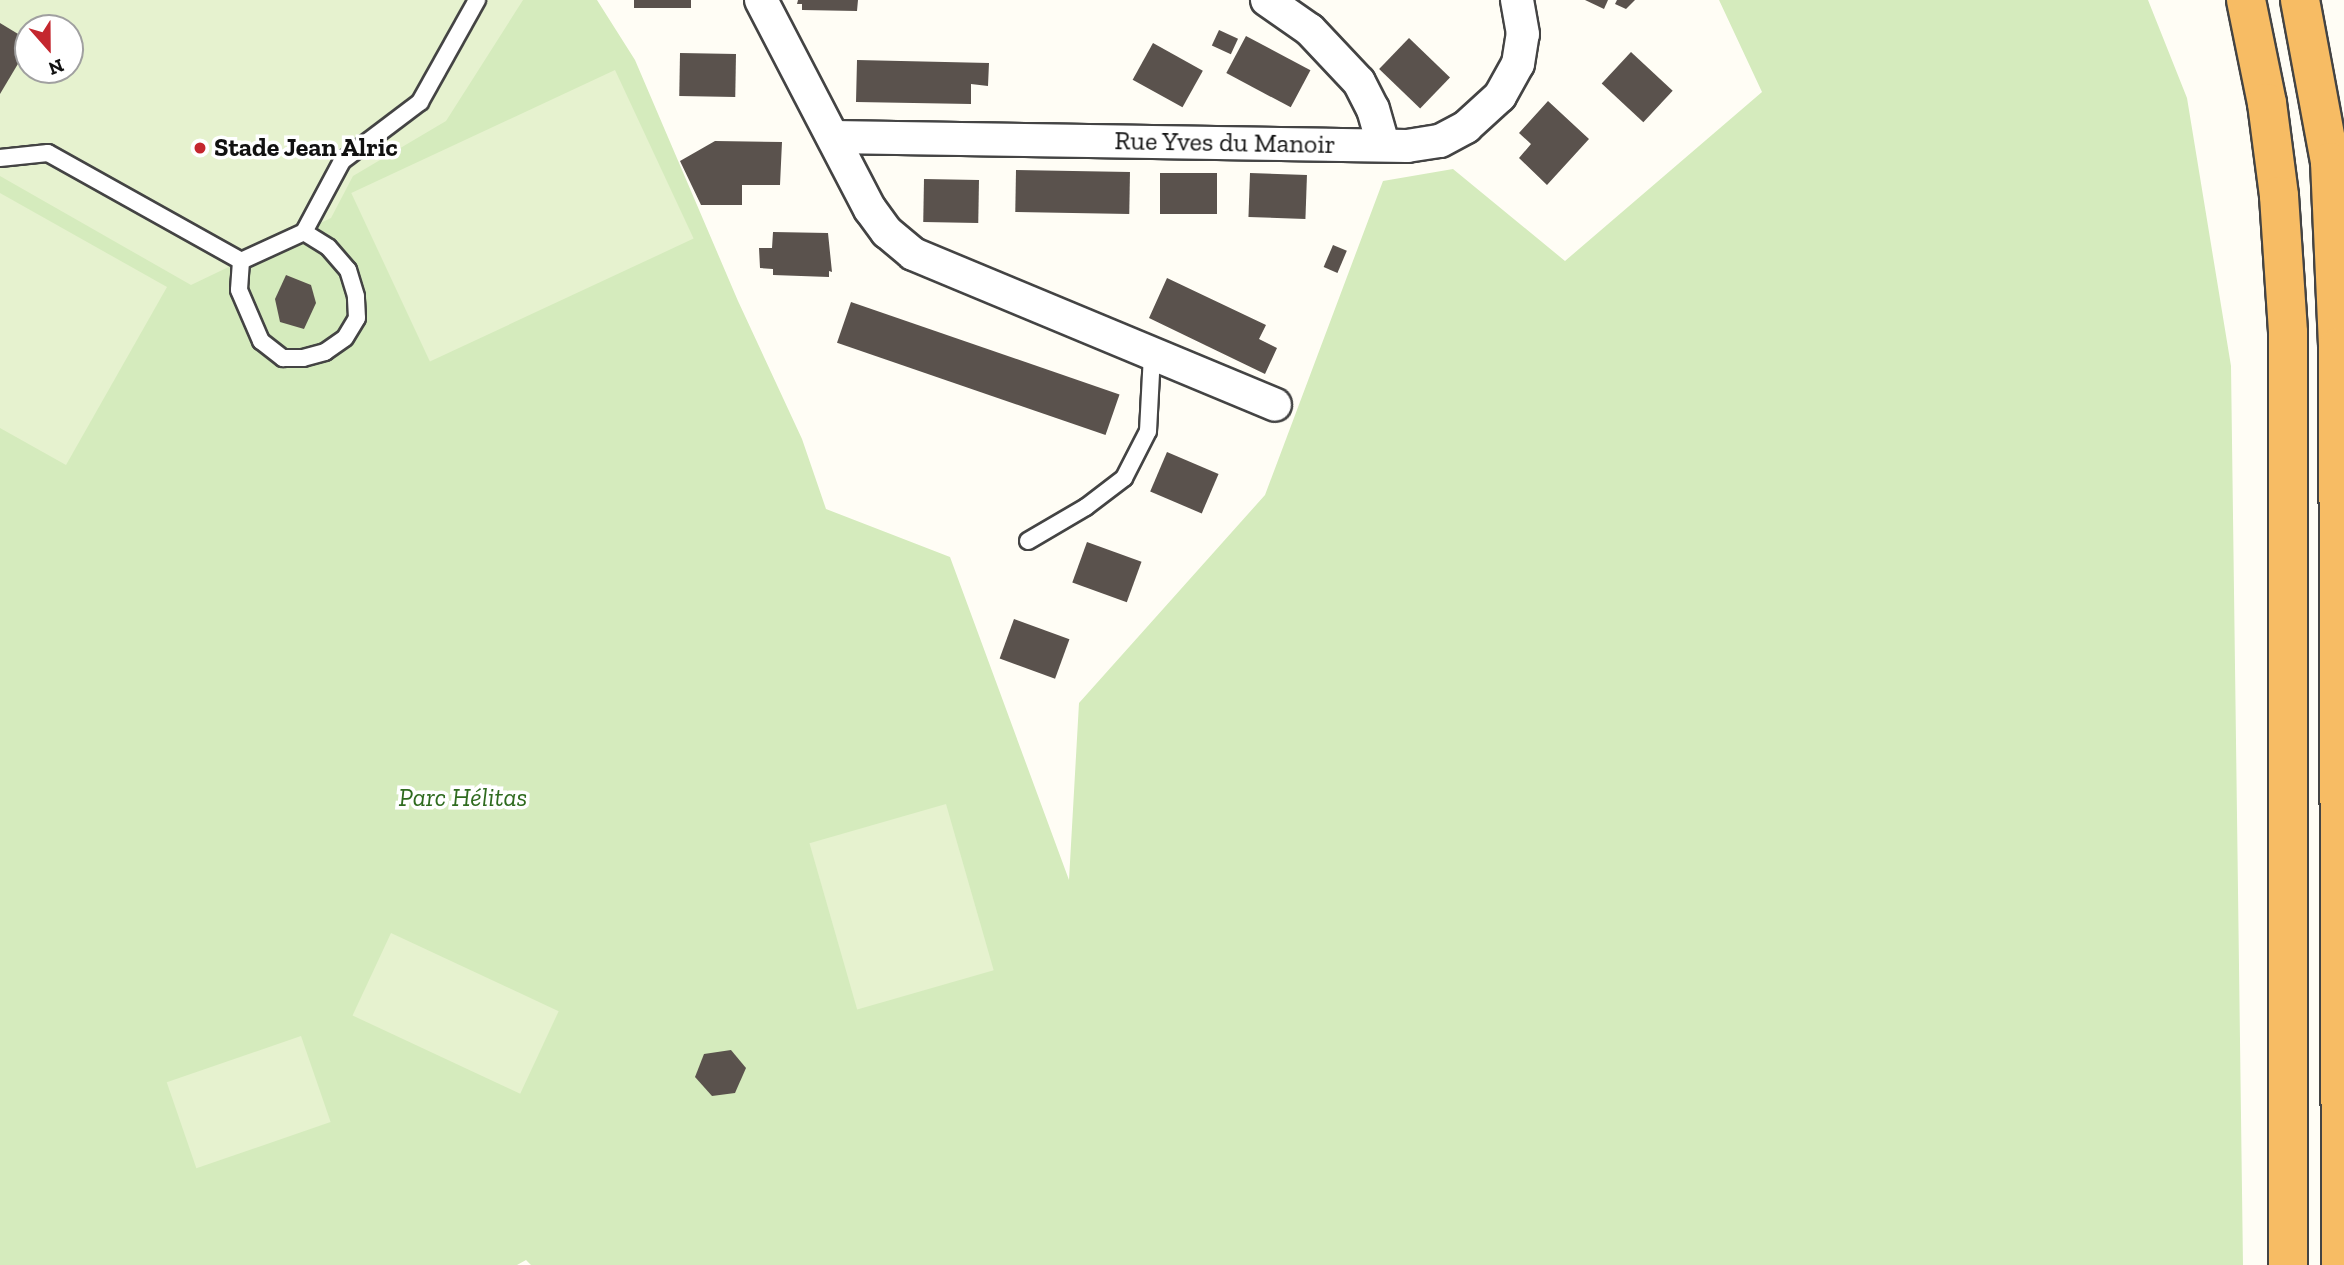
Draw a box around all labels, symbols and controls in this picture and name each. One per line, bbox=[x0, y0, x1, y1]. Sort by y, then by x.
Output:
north arrow bbox=[14, 14, 84, 84]
text: N bbox=[45, 54, 67, 81]
street label: Rue Yves du Manoir bbox=[1114, 125, 1336, 161]
place label: Stade Jean Alric bbox=[214, 132, 399, 164]
marker: Stade Jean Alric bbox=[192, 140, 208, 156]
park label: Parc Hélitas bbox=[399, 782, 527, 814]

